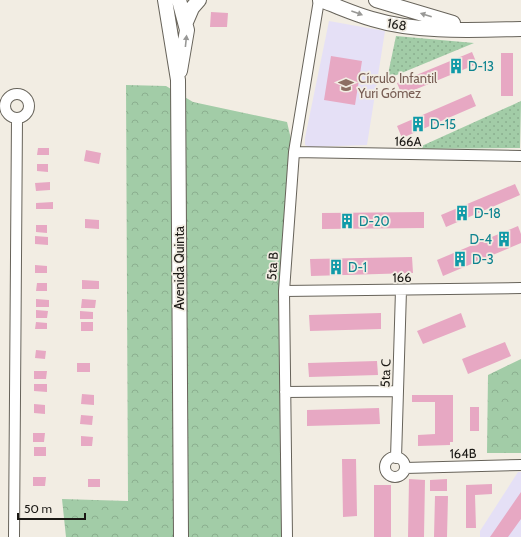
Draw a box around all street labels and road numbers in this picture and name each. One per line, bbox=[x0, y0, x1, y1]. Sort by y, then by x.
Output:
street label: 168 bbox=[386, 14, 408, 34]
street label: 166A bbox=[394, 133, 422, 149]
street label: Avenida Quinta bbox=[171, 225, 187, 310]
street label: 5ta B bbox=[263, 251, 281, 281]
street label: 166 bbox=[392, 269, 412, 285]
street label: 5ta C bbox=[377, 358, 393, 388]
street label: 164B bbox=[449, 445, 477, 461]

